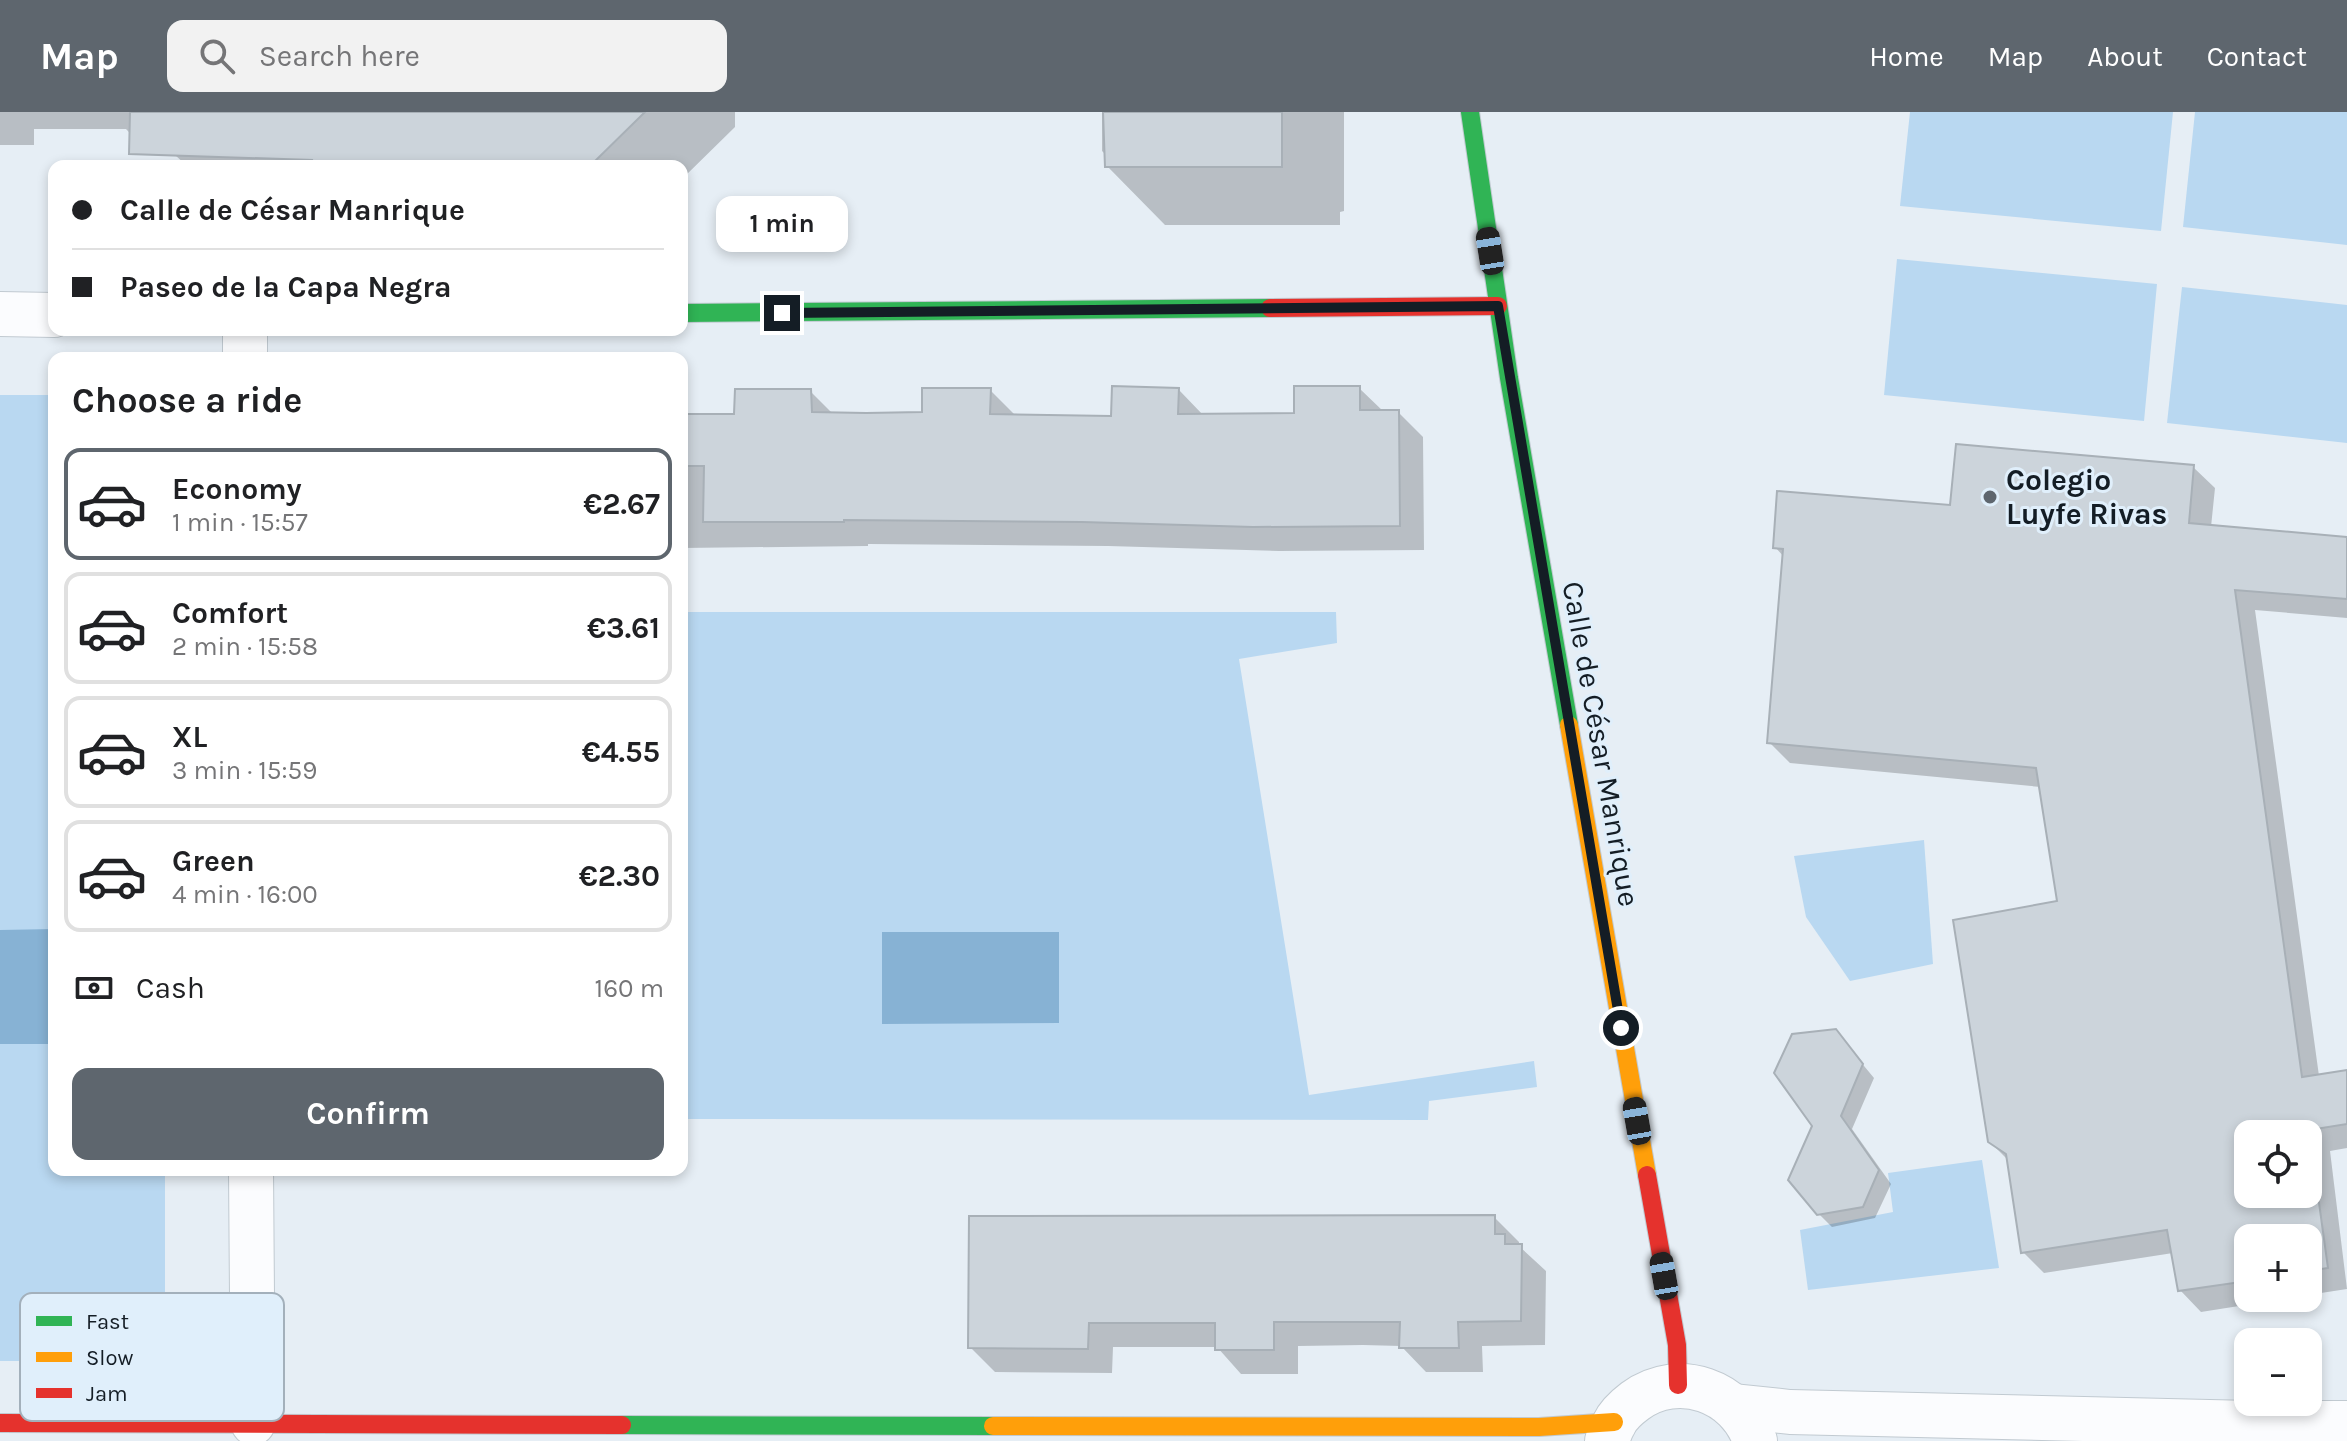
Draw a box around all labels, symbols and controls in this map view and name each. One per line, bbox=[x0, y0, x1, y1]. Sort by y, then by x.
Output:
search box bbox=[167, 20, 727, 92]
text: Map bbox=[40, 34, 119, 79]
icon: search bbox=[195, 34, 239, 78]
text: Search here bbox=[259, 38, 420, 74]
text: Home bbox=[1869, 40, 1944, 73]
text: Map bbox=[1988, 40, 2043, 73]
text: About bbox=[2087, 40, 2163, 73]
text: Contact bbox=[2207, 40, 2307, 73]
text: Calle de César Manrique bbox=[120, 192, 465, 228]
callout: 1 min bbox=[716, 197, 848, 253]
text: 1 min bbox=[749, 208, 815, 239]
car bbox=[1474, 225, 1506, 277]
text: Paseo de la Capa Negra bbox=[120, 269, 452, 305]
route end bbox=[764, 295, 800, 331]
text: Choose a ride bbox=[72, 379, 302, 421]
place label: Colegio Luyfe Rivas bbox=[2006, 462, 2167, 532]
icon: car bbox=[76, 468, 148, 540]
text: Economy bbox=[172, 471, 302, 507]
text: €2.67 bbox=[583, 486, 660, 522]
marker: Colegio Luyfe Rivas bbox=[1981, 488, 1999, 506]
text: 1 min · 15:57 bbox=[172, 507, 308, 538]
street label: Calle de César Manrique bbox=[1555, 579, 1647, 909]
icon: car bbox=[76, 592, 148, 664]
text: Comfort bbox=[172, 595, 288, 631]
text: €3.61 bbox=[587, 610, 660, 646]
text: 2 min · 15:58 bbox=[172, 631, 318, 662]
icon: car bbox=[76, 716, 148, 788]
text: XL bbox=[172, 719, 207, 755]
text: €4.55 bbox=[582, 734, 660, 770]
text: 3 min · 15:59 bbox=[172, 755, 317, 786]
icon: car bbox=[76, 840, 148, 912]
text: Green bbox=[172, 843, 255, 879]
text: €2.30 bbox=[579, 858, 660, 894]
text: 4 min · 16:00 bbox=[172, 879, 318, 910]
icon: cash bbox=[72, 966, 116, 1010]
text: Cash bbox=[136, 970, 205, 1006]
text: 160 m bbox=[595, 973, 664, 1004]
route start bbox=[1603, 1010, 1639, 1046]
button: Confirm bbox=[72, 1068, 664, 1160]
car bbox=[1621, 1095, 1653, 1147]
map controls bbox=[2234, 1120, 2322, 1416]
button: locate bbox=[2234, 1120, 2322, 1208]
button: + bbox=[2234, 1224, 2322, 1312]
car bbox=[1648, 1250, 1680, 1302]
legend bbox=[20, 1293, 284, 1421]
text: Fast bbox=[86, 1309, 129, 1335]
button: − bbox=[2234, 1328, 2322, 1416]
text: Slow bbox=[86, 1345, 133, 1371]
text: Jam bbox=[86, 1381, 128, 1407]

